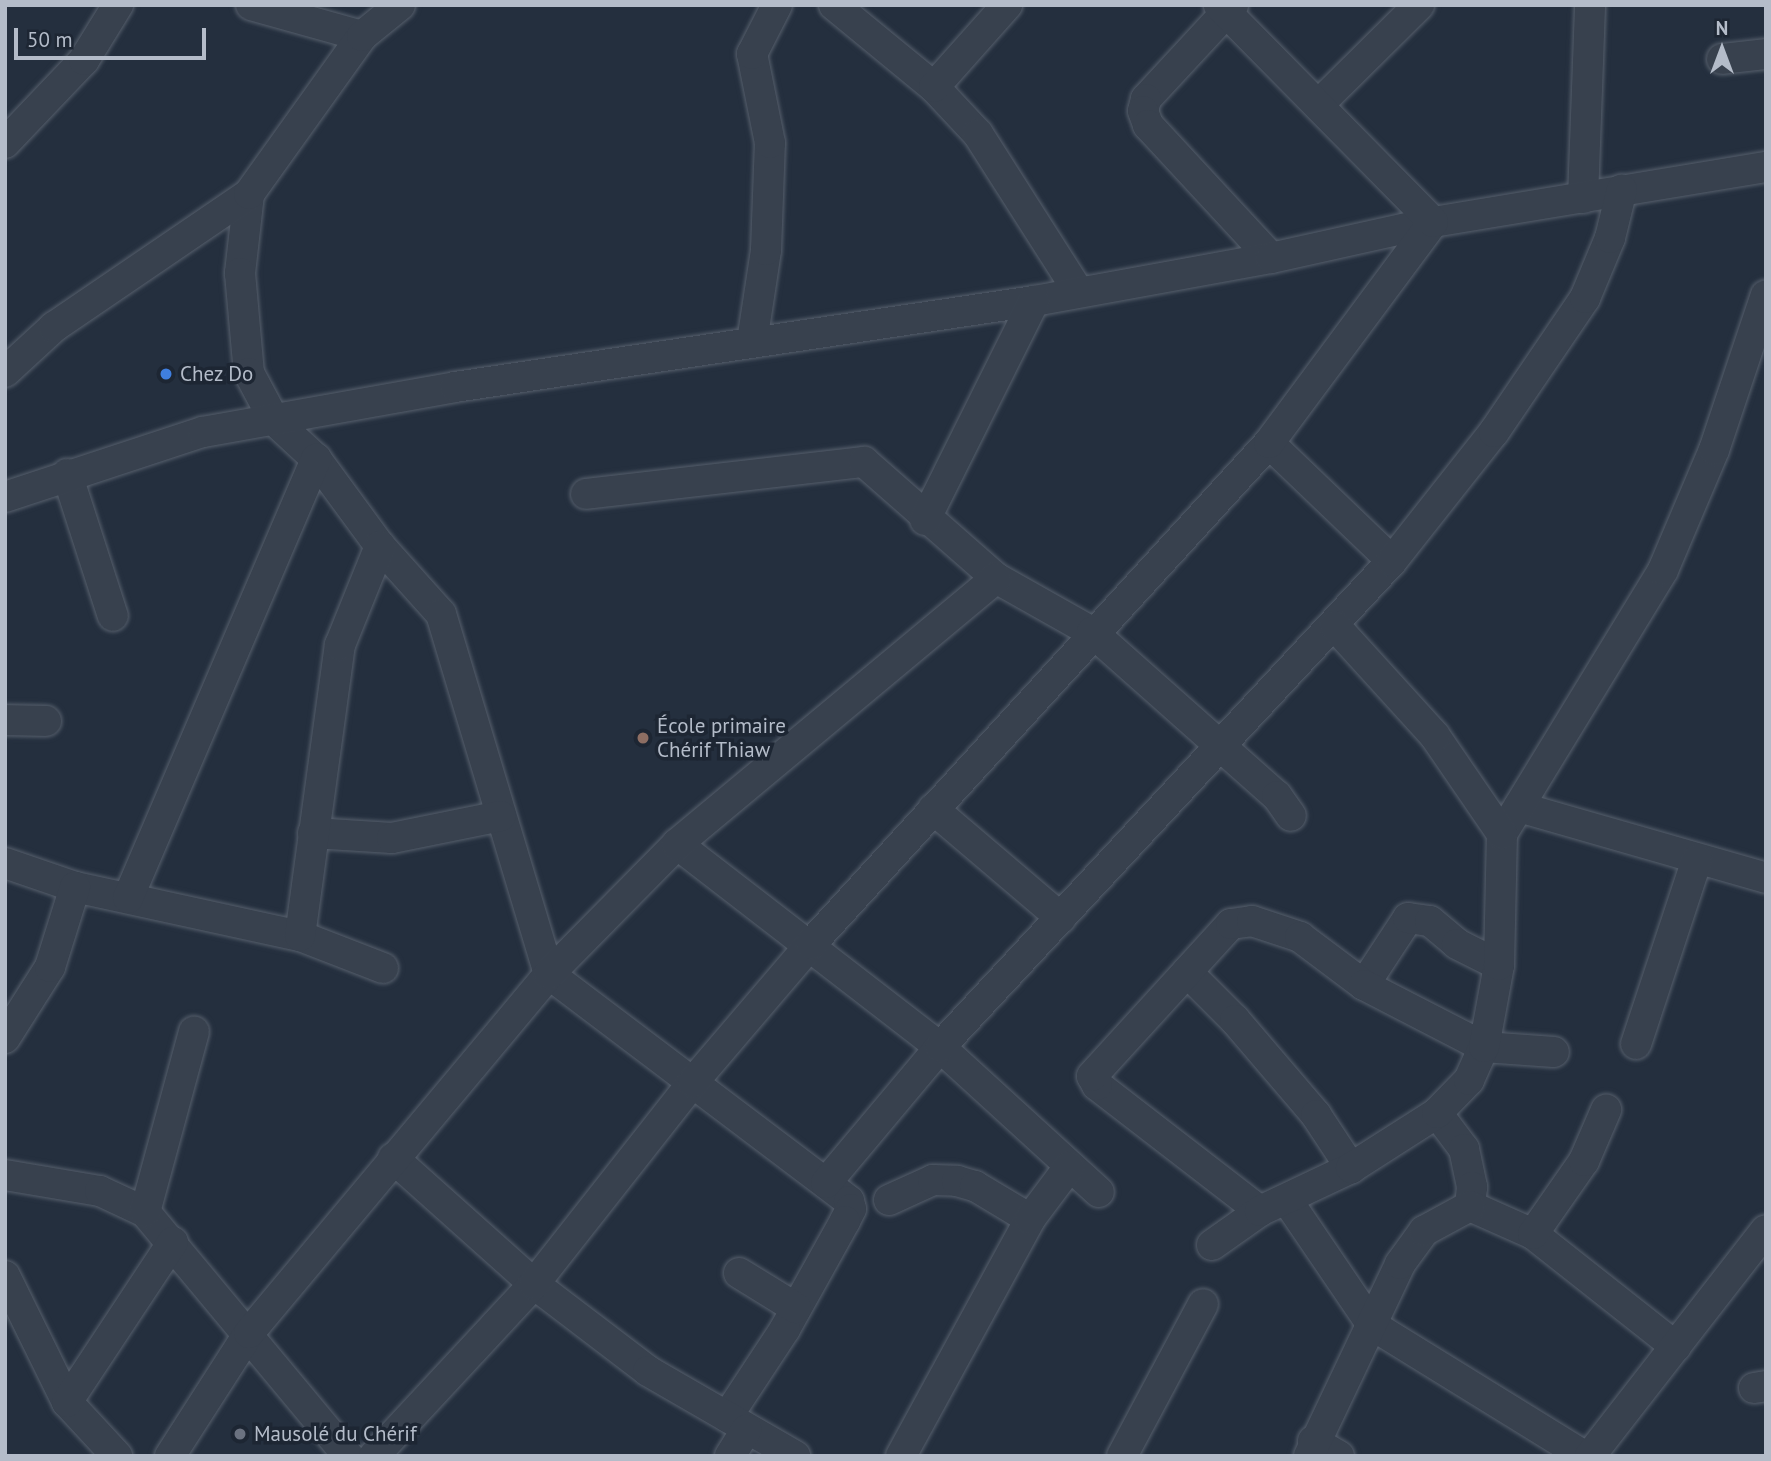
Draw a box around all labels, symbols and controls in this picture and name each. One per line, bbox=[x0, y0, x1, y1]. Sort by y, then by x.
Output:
scale bar bbox=[18, 14, 210, 58]
north arrow bbox=[1687, 14, 1757, 84]
text: N bbox=[1716, 16, 1728, 40]
text: 50 m bbox=[27, 26, 73, 53]
place label: Chez Do bbox=[180, 361, 254, 387]
marker: Chez Do bbox=[158, 366, 174, 382]
place label: École primaire Chérif Thiaw bbox=[657, 713, 786, 763]
marker: École primaire Chérif Thiaw bbox=[635, 730, 651, 746]
place label: Mausolé du Chérif bbox=[254, 1421, 417, 1447]
marker: Mausolé du Chérif bbox=[232, 1426, 248, 1442]

